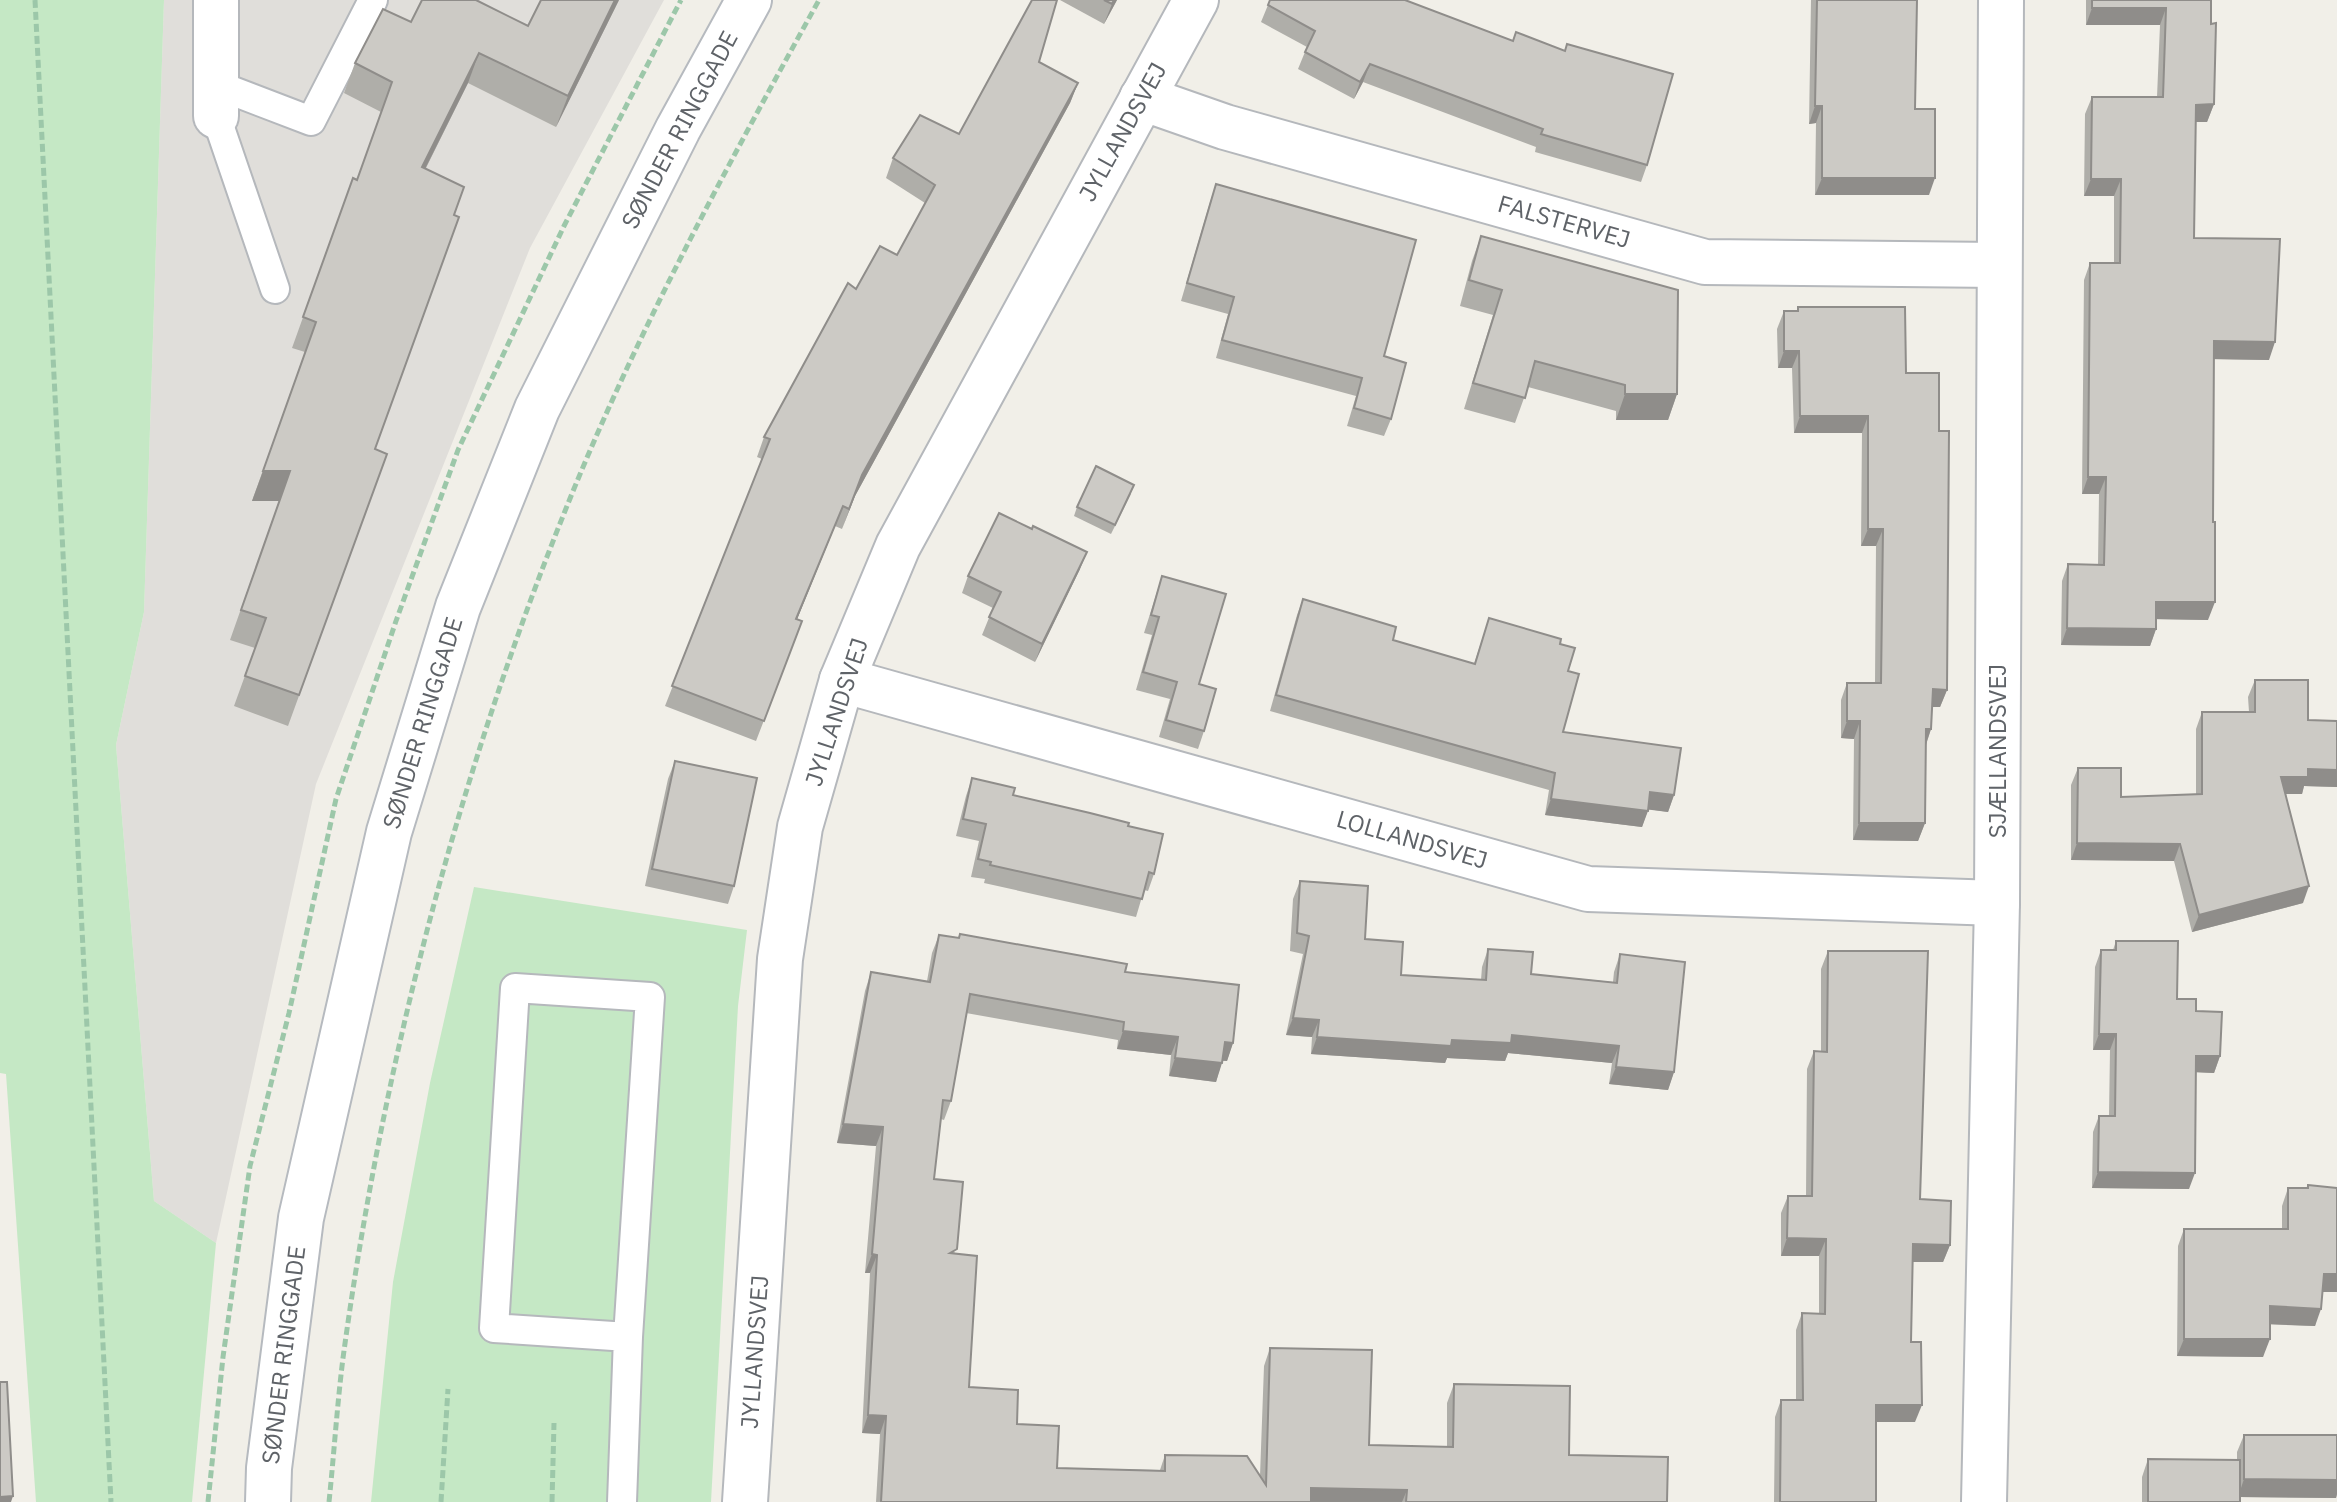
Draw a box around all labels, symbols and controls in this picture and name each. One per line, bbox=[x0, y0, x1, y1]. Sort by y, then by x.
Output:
street label: SØNDER RINGGADE bbox=[613, 25, 745, 234]
street label: JYLLANDSVEJ bbox=[1071, 56, 1173, 207]
street label: FALSTERVEJ bbox=[1494, 187, 1634, 255]
street label: SØNDER RINGGADE bbox=[375, 613, 469, 832]
street label: JYLLANDSVEJ bbox=[797, 634, 875, 790]
street label: SJÆLLANDSVEJ bbox=[1981, 664, 2013, 838]
street label: LOLLANDSVEJ bbox=[1333, 802, 1492, 876]
street label: SØNDER RINGGADE bbox=[254, 1244, 312, 1466]
street label: JYLLANDSVEJ bbox=[733, 1274, 775, 1430]

